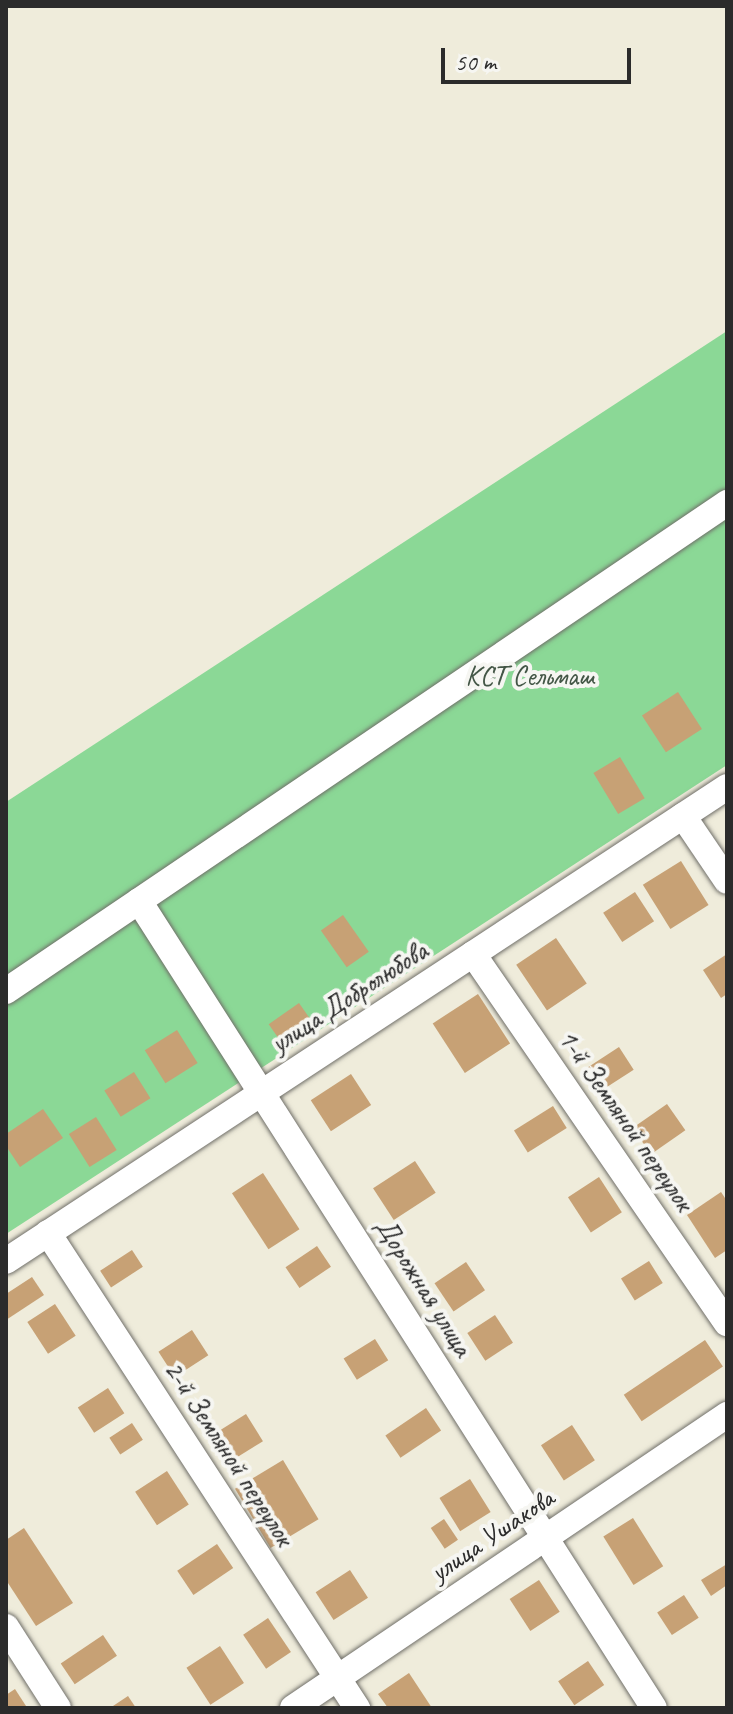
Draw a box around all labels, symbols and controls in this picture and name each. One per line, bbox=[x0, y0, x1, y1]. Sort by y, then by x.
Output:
scale bar bbox=[445, 32, 635, 82]
text: 50 m bbox=[455, 47, 496, 77]
park label: КСТ Сельмаш bbox=[465, 659, 595, 693]
street label: улица Добролюбова bbox=[264, 933, 434, 1061]
street label: 1-й Земляной переулок bbox=[551, 1023, 701, 1217]
street label: Дорожная улица bbox=[368, 1211, 480, 1363]
street label: 2-й Земляной переулок bbox=[157, 1354, 301, 1552]
street label: улица Ушакова bbox=[424, 1481, 560, 1589]

